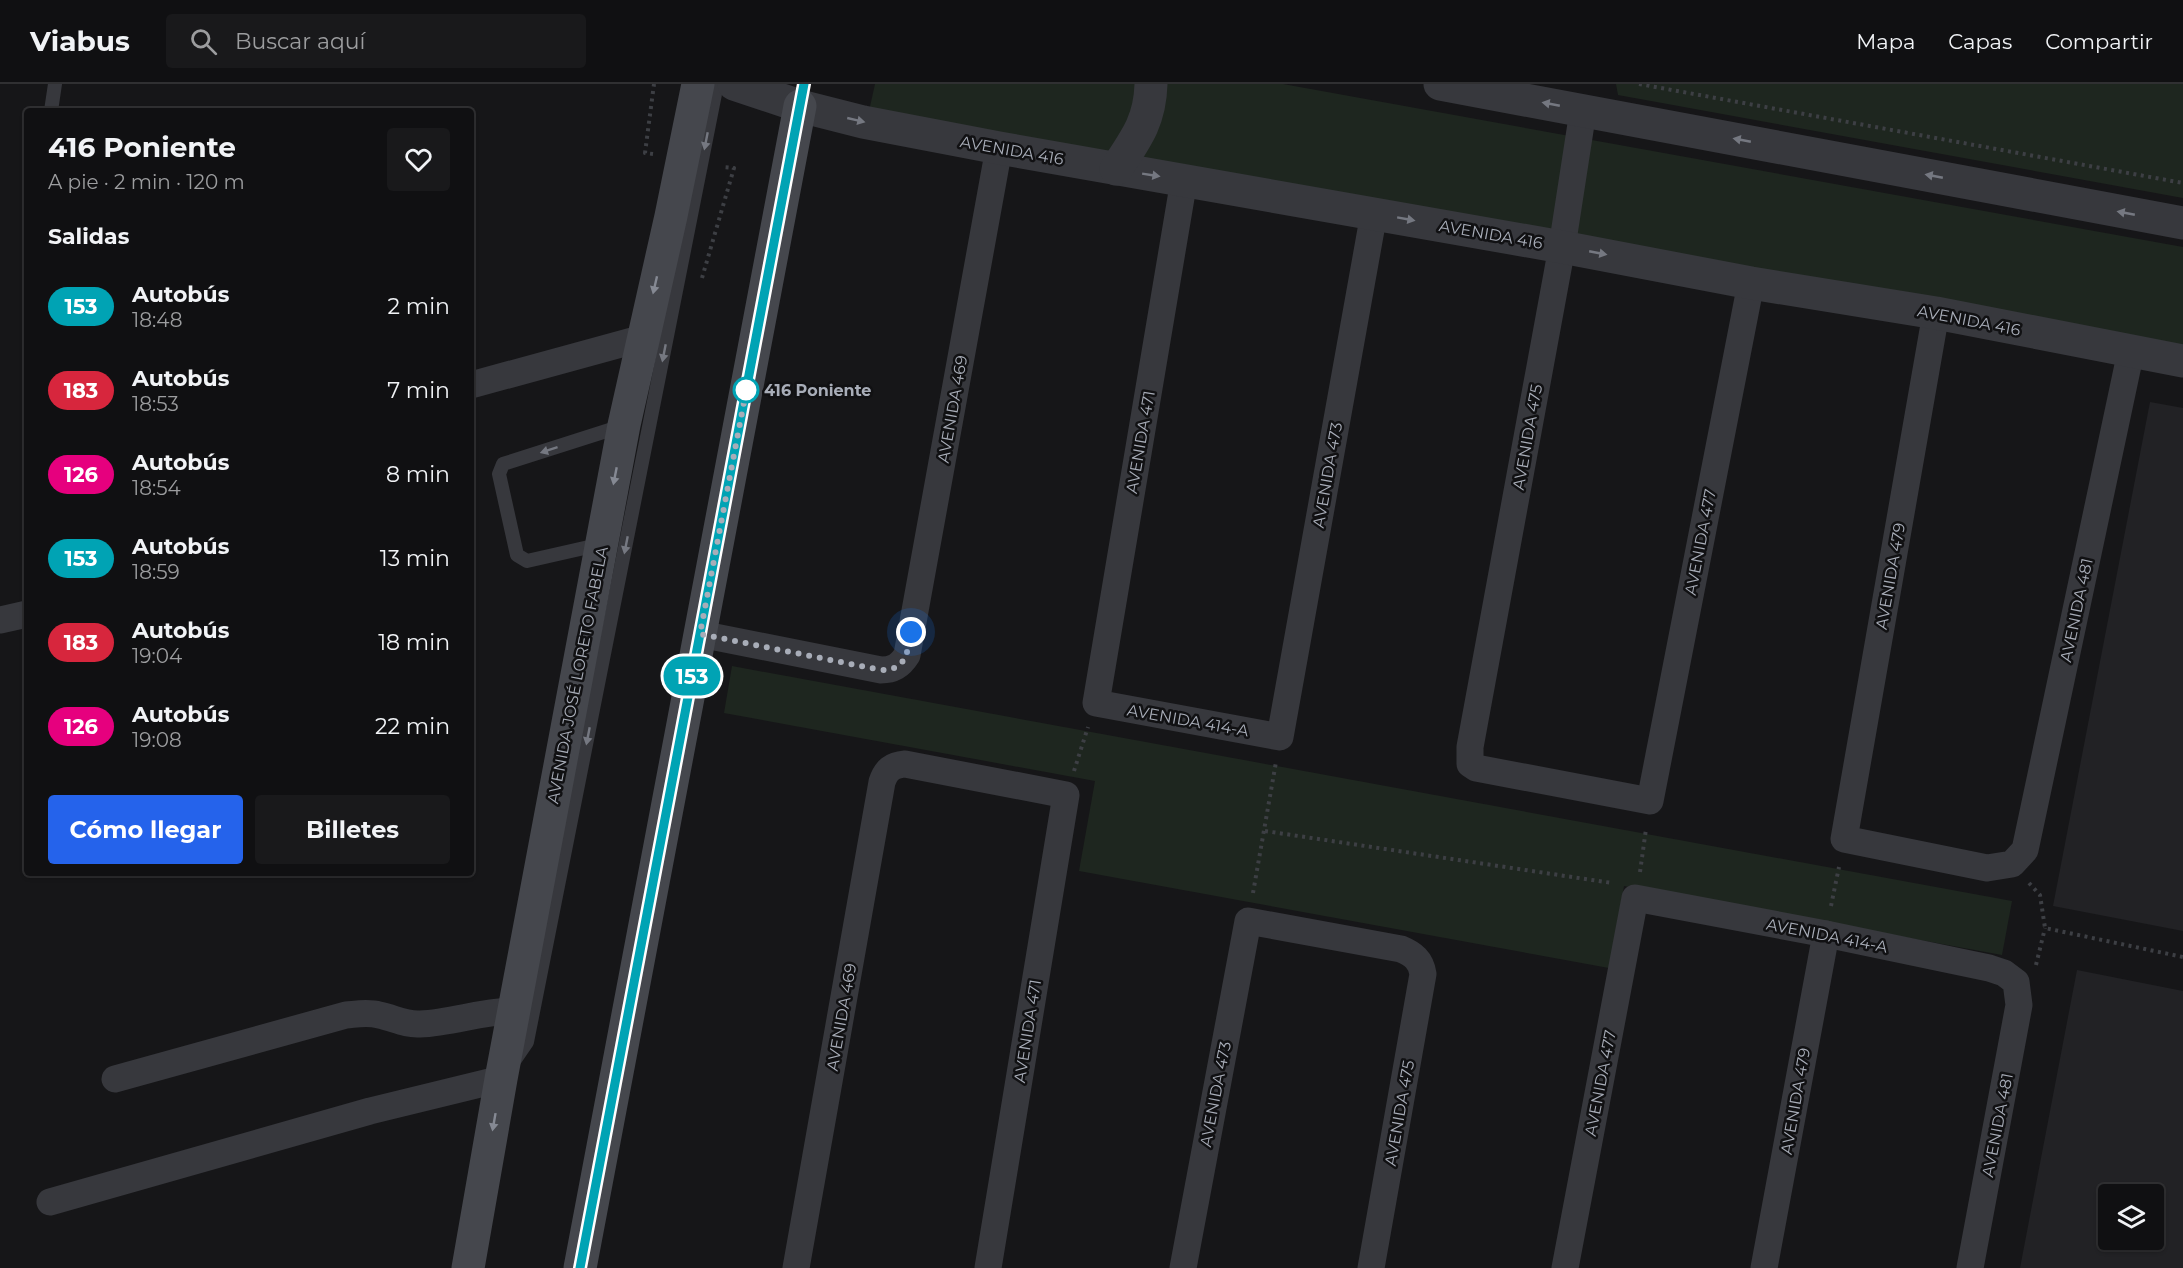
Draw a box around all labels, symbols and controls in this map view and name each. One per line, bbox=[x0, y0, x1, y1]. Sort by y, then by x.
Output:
search box bbox=[166, 14, 586, 68]
text: Viabus bbox=[30, 24, 130, 58]
icon: search bbox=[187, 25, 220, 58]
text: Buscar aquí bbox=[235, 28, 366, 55]
text: Mapa bbox=[1856, 29, 1915, 54]
text: Capas bbox=[1948, 29, 2012, 54]
text: Compartir bbox=[2045, 29, 2153, 54]
one-way arrow bbox=[1541, 100, 1560, 109]
one-way arrow bbox=[847, 116, 866, 126]
button: heart bbox=[387, 128, 450, 191]
text: 416 Poniente bbox=[48, 130, 236, 164]
one-way arrow bbox=[701, 132, 710, 151]
street label: AVENIDA 416 bbox=[959, 132, 1065, 169]
one-way arrow bbox=[1733, 135, 1752, 144]
text: A pie · 2 min · 120 m bbox=[48, 170, 245, 194]
one-way arrow bbox=[1142, 170, 1161, 179]
one-way arrow bbox=[1924, 172, 1943, 181]
one-way arrow bbox=[2116, 208, 2135, 217]
one-way arrow bbox=[1396, 215, 1415, 224]
street label: AVENIDA 416 bbox=[1438, 216, 1544, 253]
text: Salidas bbox=[48, 223, 129, 250]
one-way arrow bbox=[1588, 249, 1607, 258]
one-way arrow bbox=[650, 276, 659, 295]
text: Autobús bbox=[132, 281, 229, 308]
text: 2 min bbox=[388, 293, 450, 320]
text: 153 bbox=[64, 294, 98, 319]
street label: AVENIDA 416 bbox=[1916, 301, 2022, 340]
text: 18:48 bbox=[132, 308, 182, 332]
one-way arrow bbox=[659, 344, 668, 363]
street label: AVENIDA 469 bbox=[934, 354, 971, 464]
text: Autobús bbox=[132, 365, 229, 392]
text: 7 min bbox=[387, 377, 450, 404]
marker: 416 Poniente bbox=[733, 377, 759, 403]
text: 183 bbox=[64, 378, 98, 403]
place label: 416 Poniente bbox=[764, 381, 871, 400]
street label: AVENIDA 475 bbox=[1509, 383, 1546, 491]
street label: AVENIDA 471 bbox=[1122, 389, 1159, 495]
text: 18:53 bbox=[132, 392, 179, 416]
street label: AVENIDA 473 bbox=[1309, 421, 1346, 530]
one-way arrow bbox=[540, 445, 558, 455]
text: Autobús bbox=[132, 449, 229, 476]
text: 8 min bbox=[386, 461, 450, 488]
text: 126 bbox=[64, 462, 98, 487]
one-way arrow bbox=[610, 467, 619, 486]
text: 18:54 bbox=[132, 476, 181, 500]
street label: AVENIDA 477 bbox=[1681, 487, 1720, 597]
street label: AVENIDA 479 bbox=[1872, 521, 1909, 631]
text: Autobús bbox=[132, 533, 229, 560]
one-way arrow bbox=[621, 535, 630, 554]
street label: AVENIDA JOSÉ LORETO FABELA bbox=[543, 544, 612, 805]
text: 13 min bbox=[380, 545, 450, 572]
text: 153 bbox=[64, 546, 98, 571]
street label: AVENIDA 481 bbox=[2056, 556, 2097, 664]
text: 18:59 bbox=[132, 560, 180, 584]
text: Autobús bbox=[132, 617, 229, 644]
your location bbox=[896, 617, 926, 647]
text: 18 min bbox=[378, 629, 450, 656]
text: 183 bbox=[64, 630, 98, 655]
text: 19:04 bbox=[132, 644, 182, 668]
line badge: 153 bbox=[658, 656, 726, 696]
text: 153 bbox=[675, 664, 709, 689]
street label: AVENIDA 414-A bbox=[1126, 700, 1251, 741]
text: Autobús bbox=[132, 701, 229, 728]
text: 22 min bbox=[375, 713, 450, 740]
text: 126 bbox=[64, 714, 98, 739]
one-way arrow bbox=[583, 726, 592, 745]
text: 19:08 bbox=[132, 728, 182, 752]
button: Cómo llegar bbox=[48, 795, 243, 864]
button: Billetes bbox=[255, 795, 450, 864]
street label: AVENIDA 414-A bbox=[1765, 914, 1890, 957]
street label: AVENIDA 469 bbox=[823, 962, 860, 1072]
street label: AVENIDA 471 bbox=[1010, 978, 1045, 1084]
street label: AVENIDA 477 bbox=[1581, 1028, 1620, 1138]
street label: AVENIDA 473 bbox=[1196, 1040, 1235, 1149]
street label: AVENIDA 479 bbox=[1777, 1046, 1814, 1156]
street label: AVENIDA 475 bbox=[1381, 1059, 1418, 1167]
street label: AVENIDA 481 bbox=[1978, 1071, 2017, 1179]
one-way arrow bbox=[489, 1112, 498, 1131]
map controls bbox=[2098, 1184, 2164, 1250]
button: layers bbox=[2098, 1184, 2164, 1250]

